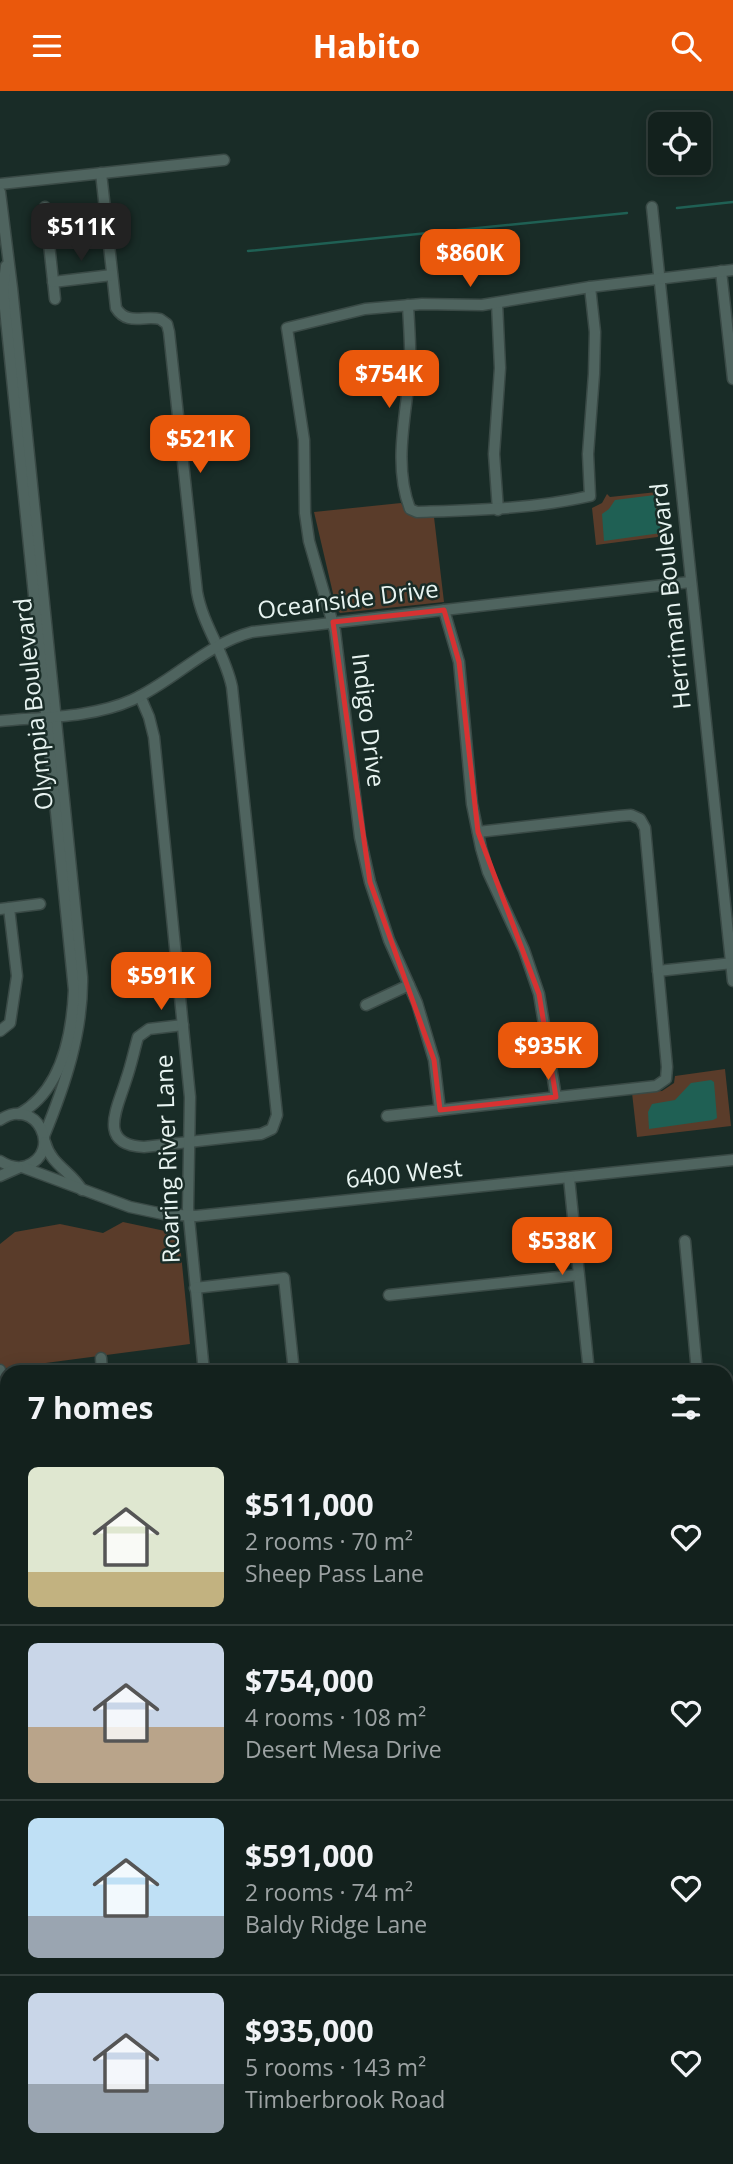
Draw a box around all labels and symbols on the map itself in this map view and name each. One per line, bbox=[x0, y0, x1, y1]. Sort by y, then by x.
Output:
pin: $511K bbox=[32, 204, 130, 263]
pin: $860K bbox=[421, 229, 519, 289]
pin: $754K bbox=[340, 351, 438, 410]
pin: $521K bbox=[151, 415, 249, 475]
street label: Herriman Boulevard bbox=[641, 481, 698, 711]
street label: Oceanside Drive bbox=[255, 571, 440, 626]
street label: Olympia Boulevard bbox=[5, 596, 60, 812]
street label: Indigo Drive bbox=[345, 651, 394, 789]
pin: $591K bbox=[112, 953, 210, 1012]
pin: $935K bbox=[499, 1023, 597, 1082]
street label: Roaring River Lane bbox=[146, 1054, 187, 1264]
street label: 6400 West bbox=[344, 1150, 464, 1195]
pin: $538K bbox=[513, 1217, 611, 1277]

